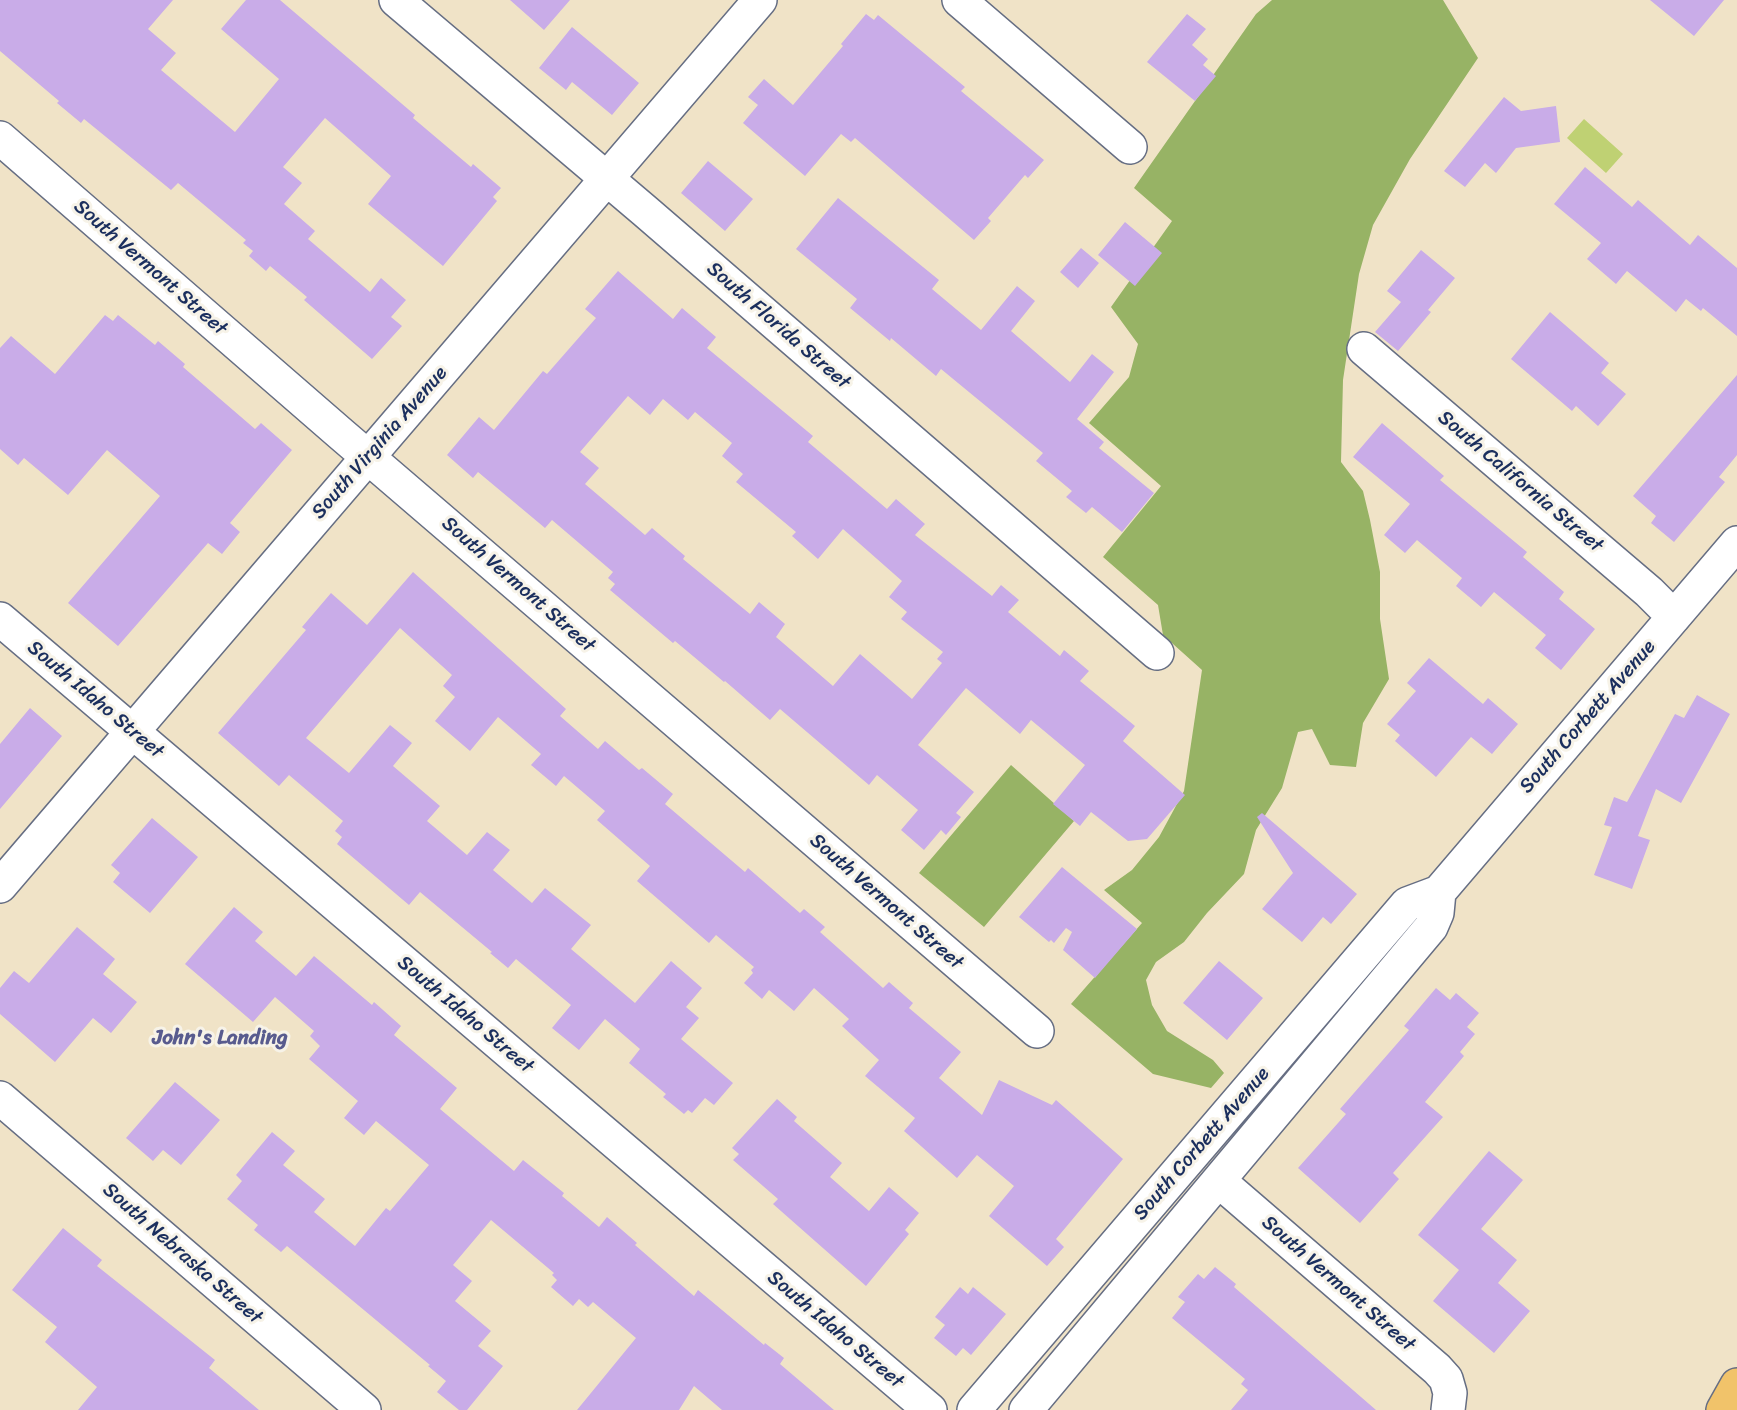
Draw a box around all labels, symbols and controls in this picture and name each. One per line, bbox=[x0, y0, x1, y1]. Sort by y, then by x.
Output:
street label: South Vermont Street bbox=[69, 195, 231, 341]
street label: South Florida Street bbox=[701, 257, 855, 395]
street label: South Virginia Avenue bbox=[307, 362, 453, 524]
street label: South California Street bbox=[1433, 406, 1607, 558]
street label: South Vermont Street bbox=[437, 512, 599, 658]
street label: South Corbett Avenue bbox=[1515, 635, 1661, 799]
street label: South Idaho Street bbox=[22, 636, 168, 764]
street label: South Vermont Street bbox=[805, 829, 967, 975]
street label: South Idaho Street bbox=[392, 951, 538, 1079]
district label: John's Landing bbox=[152, 1026, 288, 1052]
street label: South Corbett Avenue bbox=[1129, 1062, 1275, 1226]
street label: South Nebraska Street bbox=[97, 1178, 267, 1330]
street label: South Vermont Street bbox=[1257, 1211, 1419, 1357]
street label: South Idaho Street bbox=[762, 1266, 908, 1394]

